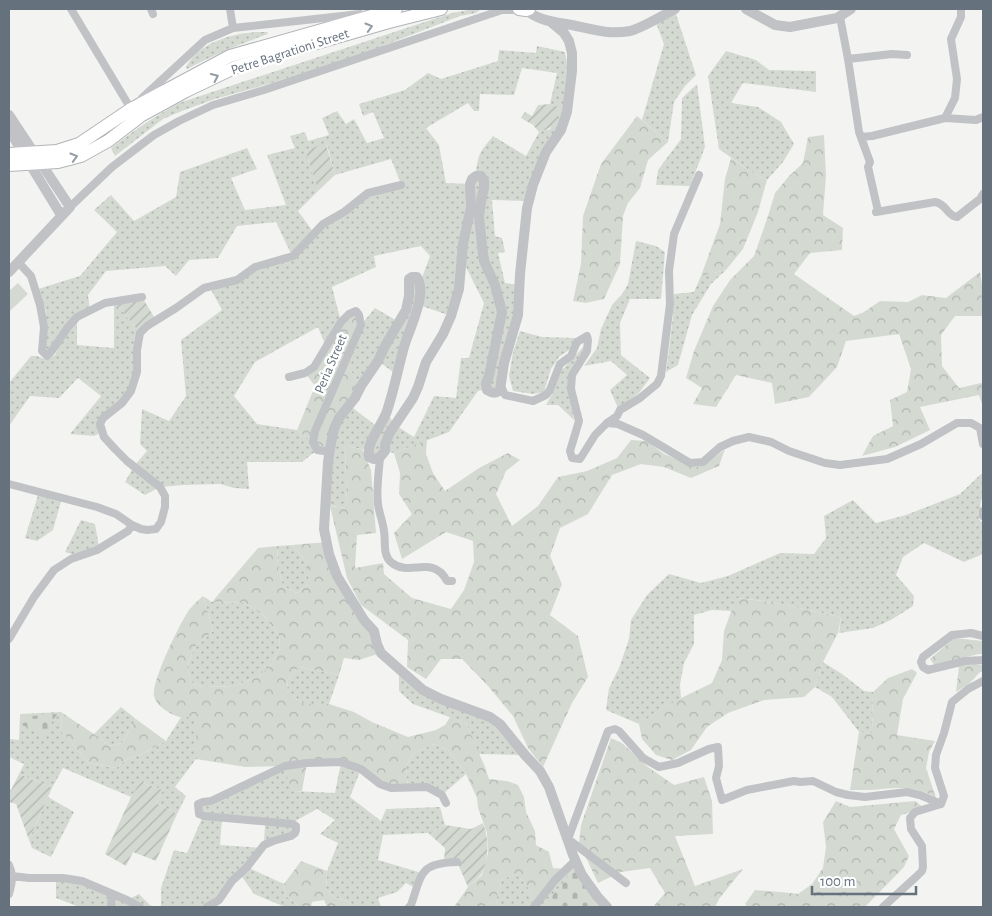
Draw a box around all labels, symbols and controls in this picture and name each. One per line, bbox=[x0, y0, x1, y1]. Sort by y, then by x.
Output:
one-way arrow bbox=[365, 23, 373, 33]
street label: Petre Bagrationi Street bbox=[229, 26, 351, 78]
one-way arrow bbox=[210, 73, 219, 83]
one-way arrow bbox=[70, 153, 78, 163]
street label: Peria Street bbox=[312, 332, 350, 396]
scale bar bbox=[812, 864, 916, 896]
text: 100 m bbox=[820, 874, 855, 889]

